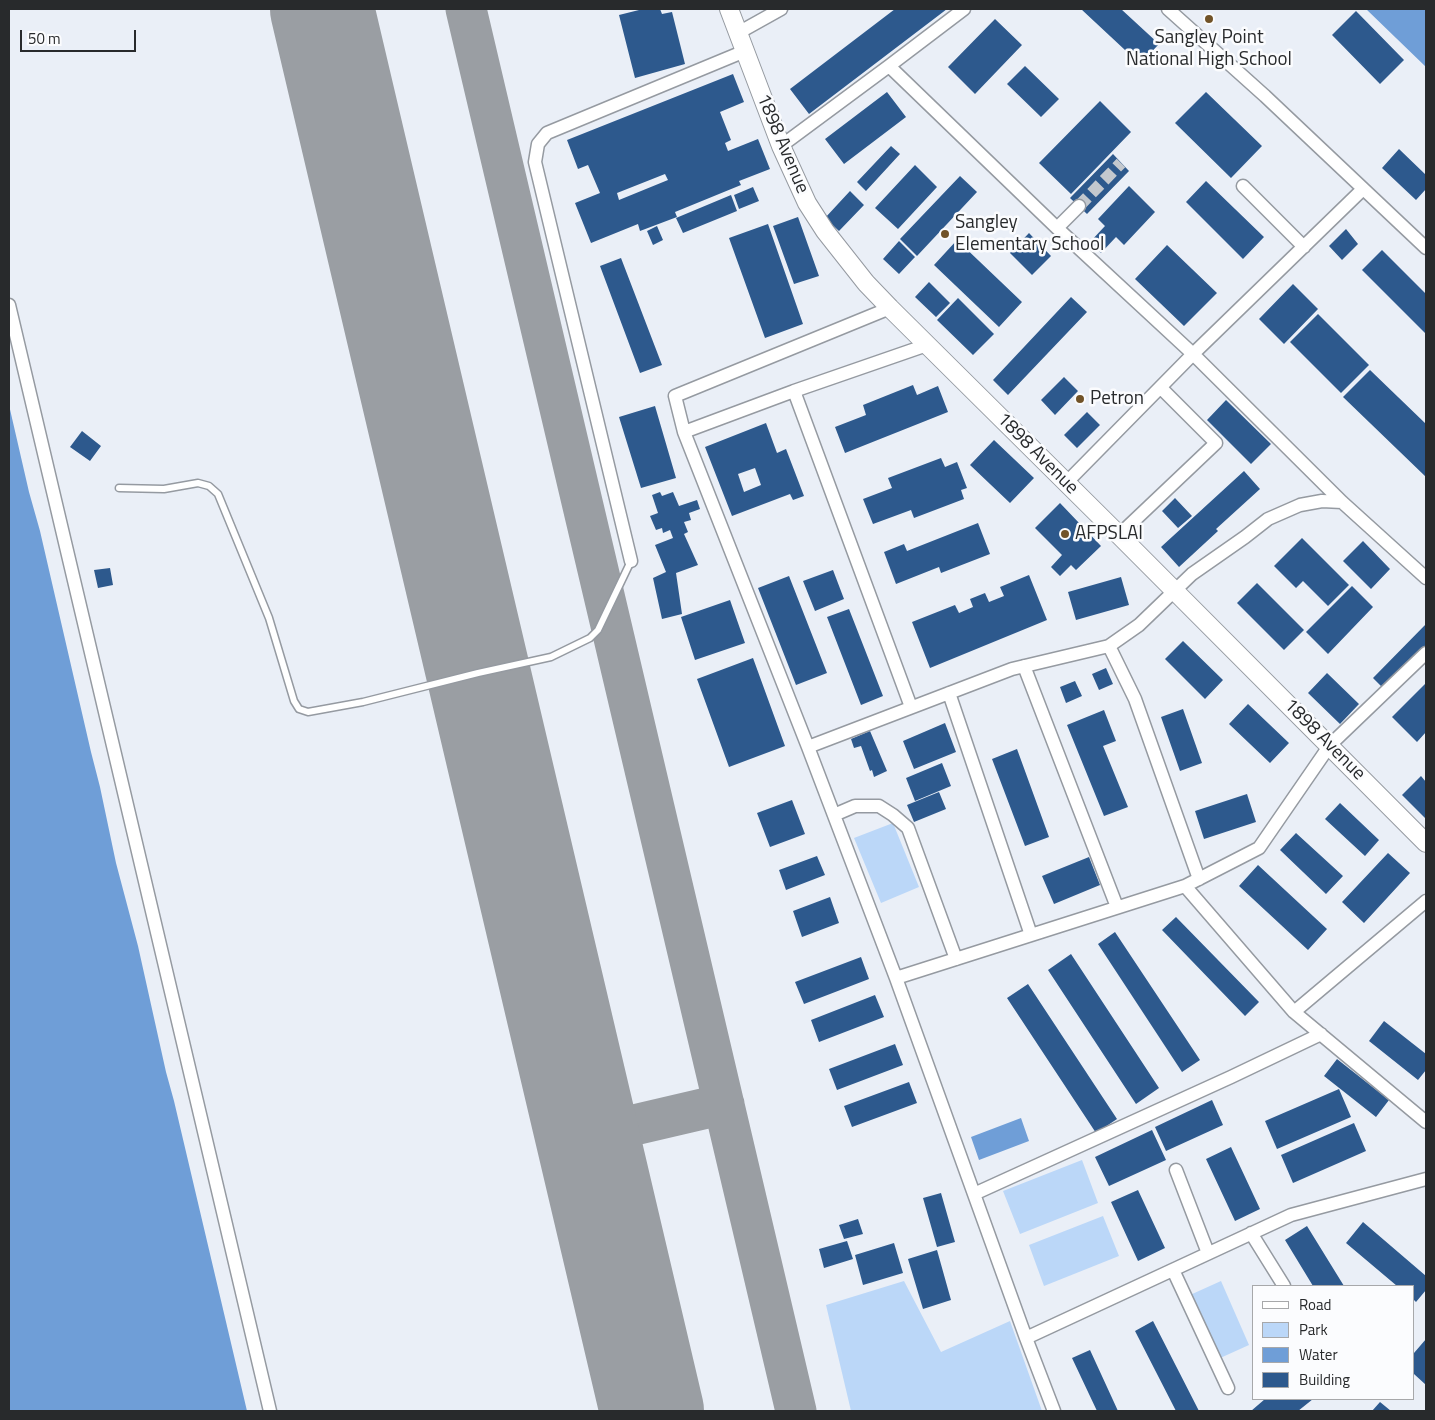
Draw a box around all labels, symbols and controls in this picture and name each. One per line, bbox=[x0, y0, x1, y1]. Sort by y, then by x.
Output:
marker: Sangley Point National High School bbox=[1203, 13, 1215, 25]
scale bar bbox=[22, 20, 139, 52]
text: 50 m bbox=[28, 27, 61, 50]
place label: Sangley Point National High School bbox=[1126, 27, 1292, 71]
street label: 1898 Avenue bbox=[751, 91, 813, 197]
place label: Sangley Elementary School bbox=[955, 212, 1104, 256]
marker: Sangley Elementary School bbox=[939, 228, 951, 240]
place label: Petron bbox=[1090, 388, 1144, 410]
marker: Petron bbox=[1074, 393, 1086, 405]
street label: 1898 Avenue bbox=[991, 408, 1083, 500]
place label: AFPSLAI bbox=[1075, 523, 1143, 545]
marker: AFPSLAI bbox=[1059, 528, 1071, 540]
street label: 1898 Avenue bbox=[1278, 694, 1370, 786]
legend bbox=[1252, 1285, 1415, 1400]
text: Road bbox=[1299, 1293, 1331, 1316]
text: Park bbox=[1299, 1318, 1328, 1341]
text: Water bbox=[1299, 1343, 1338, 1366]
text: Building bbox=[1299, 1368, 1350, 1391]

